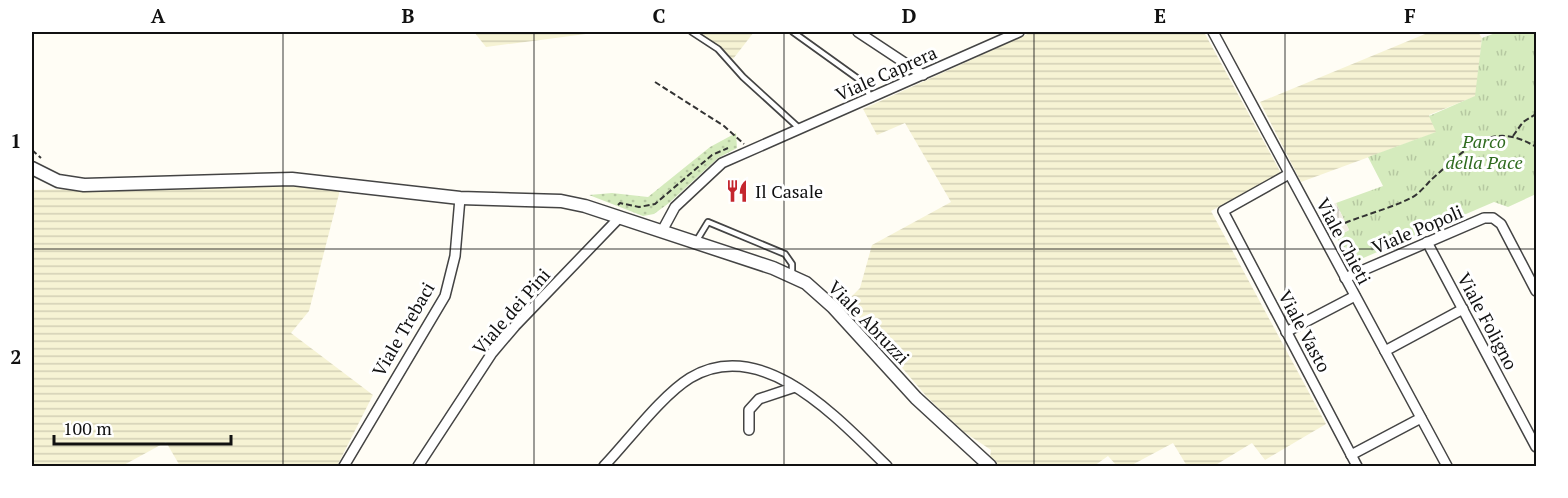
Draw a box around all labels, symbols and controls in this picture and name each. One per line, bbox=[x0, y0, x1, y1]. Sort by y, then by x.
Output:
text: A bbox=[151, 2, 166, 29]
text: B bbox=[402, 2, 415, 29]
text: C bbox=[652, 2, 666, 29]
text: D bbox=[902, 2, 916, 29]
text: E bbox=[1154, 2, 1166, 29]
text: F bbox=[1404, 2, 1416, 29]
street label: Viale Caprera bbox=[832, 40, 940, 106]
text: 1 bbox=[10, 127, 22, 154]
park label: Parco della Pace bbox=[1445, 129, 1523, 174]
restaurant icon: Il Casale bbox=[724, 178, 750, 204]
place label: Il Casale bbox=[755, 179, 823, 203]
street label: Viale Chieti bbox=[1311, 194, 1377, 288]
street label: Viale Popoli bbox=[1368, 199, 1466, 259]
street label: Viale dei Pini bbox=[467, 263, 555, 359]
street label: Viale Foligno bbox=[1452, 268, 1524, 374]
street label: Viale Abruzzi bbox=[823, 275, 915, 369]
street label: Viale Trebaci bbox=[366, 278, 440, 380]
street label: Viale Vasto bbox=[1273, 286, 1337, 376]
text: 2 bbox=[10, 343, 22, 370]
scale bar bbox=[54, 408, 231, 446]
text: 100 m bbox=[63, 416, 112, 440]

